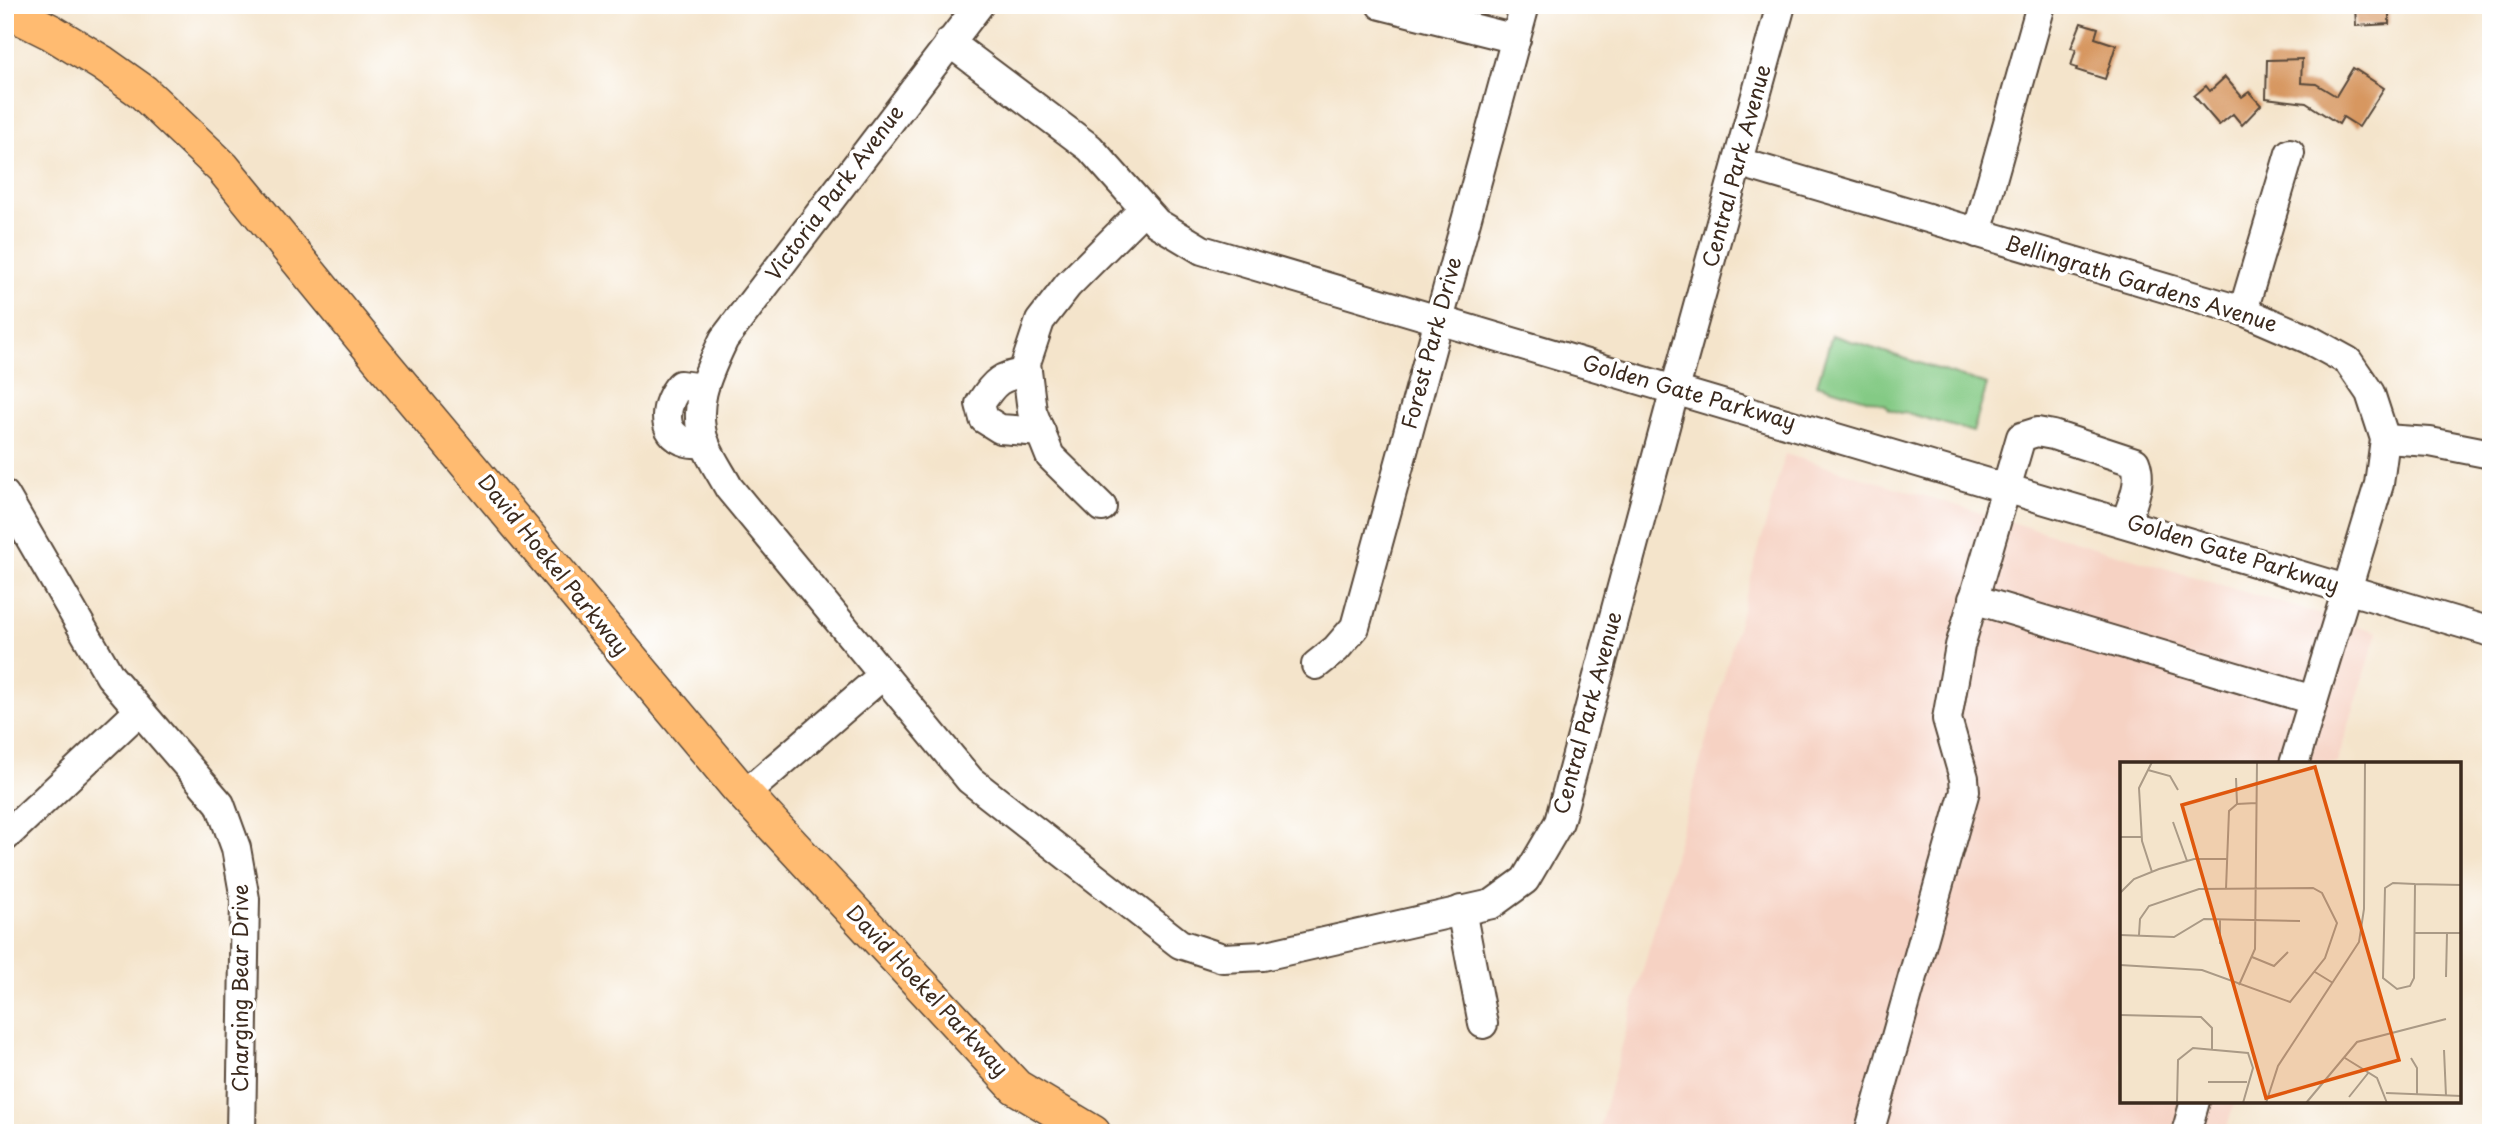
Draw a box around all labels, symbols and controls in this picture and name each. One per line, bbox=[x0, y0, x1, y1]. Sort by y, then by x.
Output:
street label: Central Park Avenue bbox=[1693, 60, 1778, 270]
street label: Victoria Park Avenue bbox=[757, 97, 910, 287]
street label: Bellingrath Gardens Avenue bbox=[2001, 225, 2282, 339]
street label: Forest Park Drive bbox=[1392, 253, 1468, 432]
street label: Golden Gate Parkway bbox=[1579, 345, 1800, 437]
street label: David Hoekel Parkway bbox=[471, 466, 638, 661]
street label: Golden Gate Parkway bbox=[2123, 505, 2344, 600]
street label: Central Park Avenue bbox=[1544, 607, 1629, 817]
inset map bbox=[2120, 762, 2461, 1103]
street label: Charging Bear Drive bbox=[223, 884, 255, 1092]
street label: David Hoekel Parkway bbox=[840, 896, 1017, 1083]

